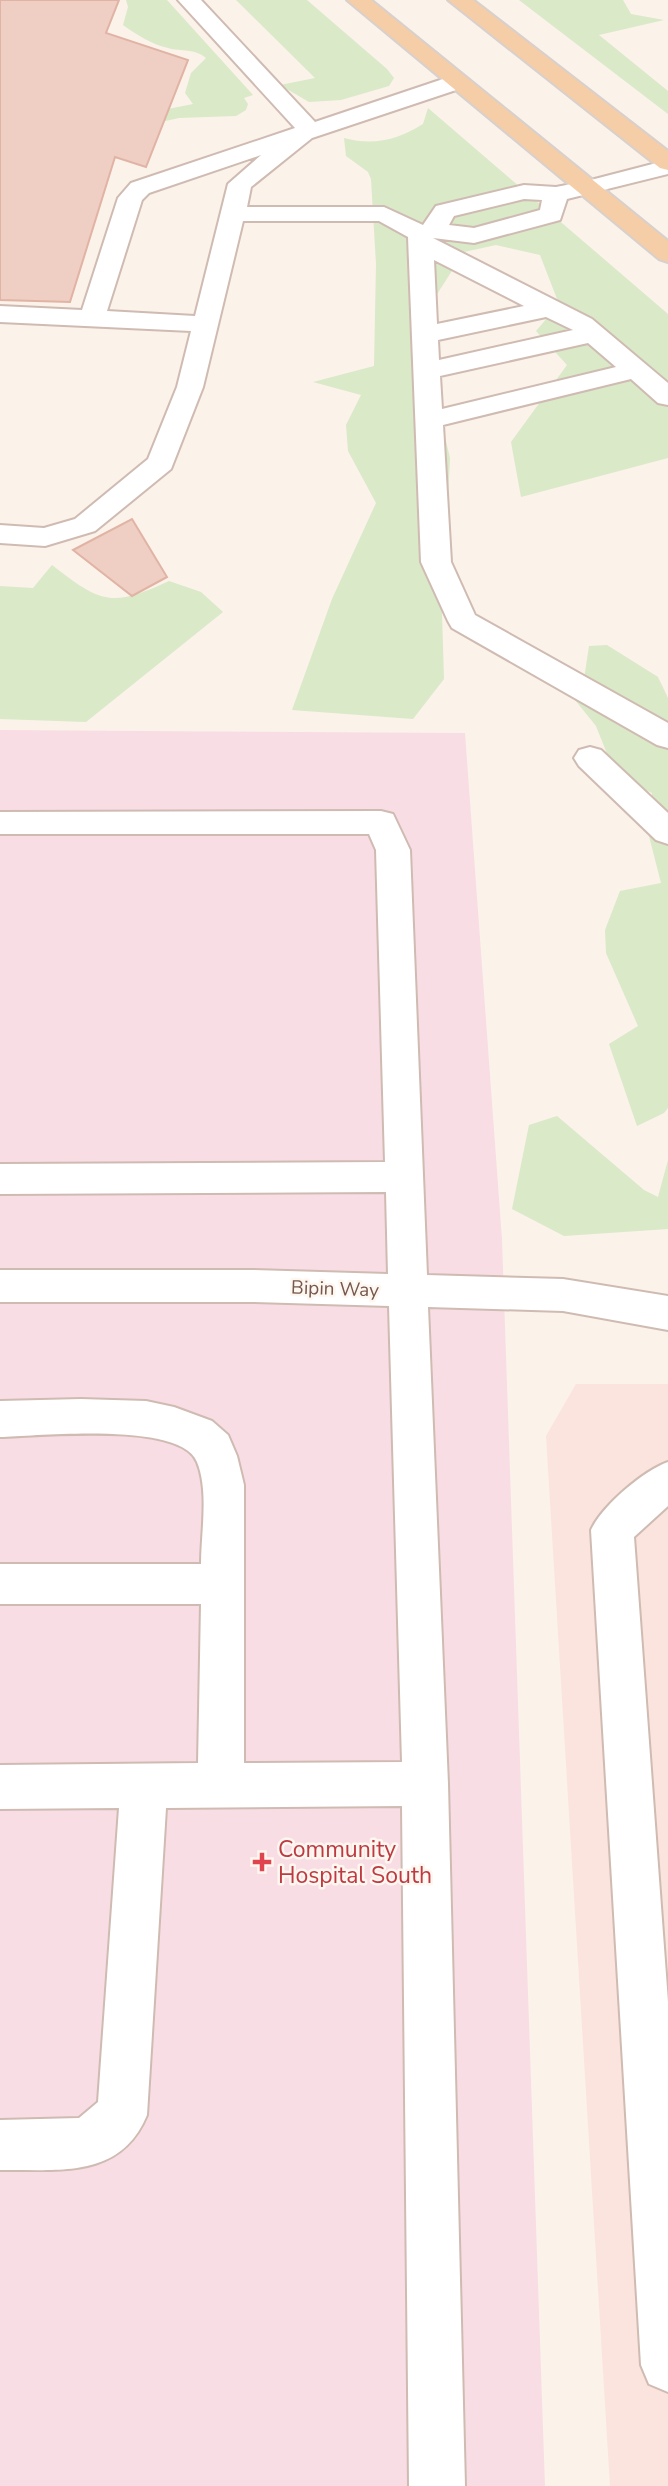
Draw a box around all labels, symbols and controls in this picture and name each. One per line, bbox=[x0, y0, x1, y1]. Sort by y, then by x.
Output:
street label: Bipin Way bbox=[291, 1274, 380, 1304]
place label: Community Hospital South bbox=[278, 1834, 432, 1891]
marker: Community Hospital South bbox=[252, 1852, 272, 1872]

